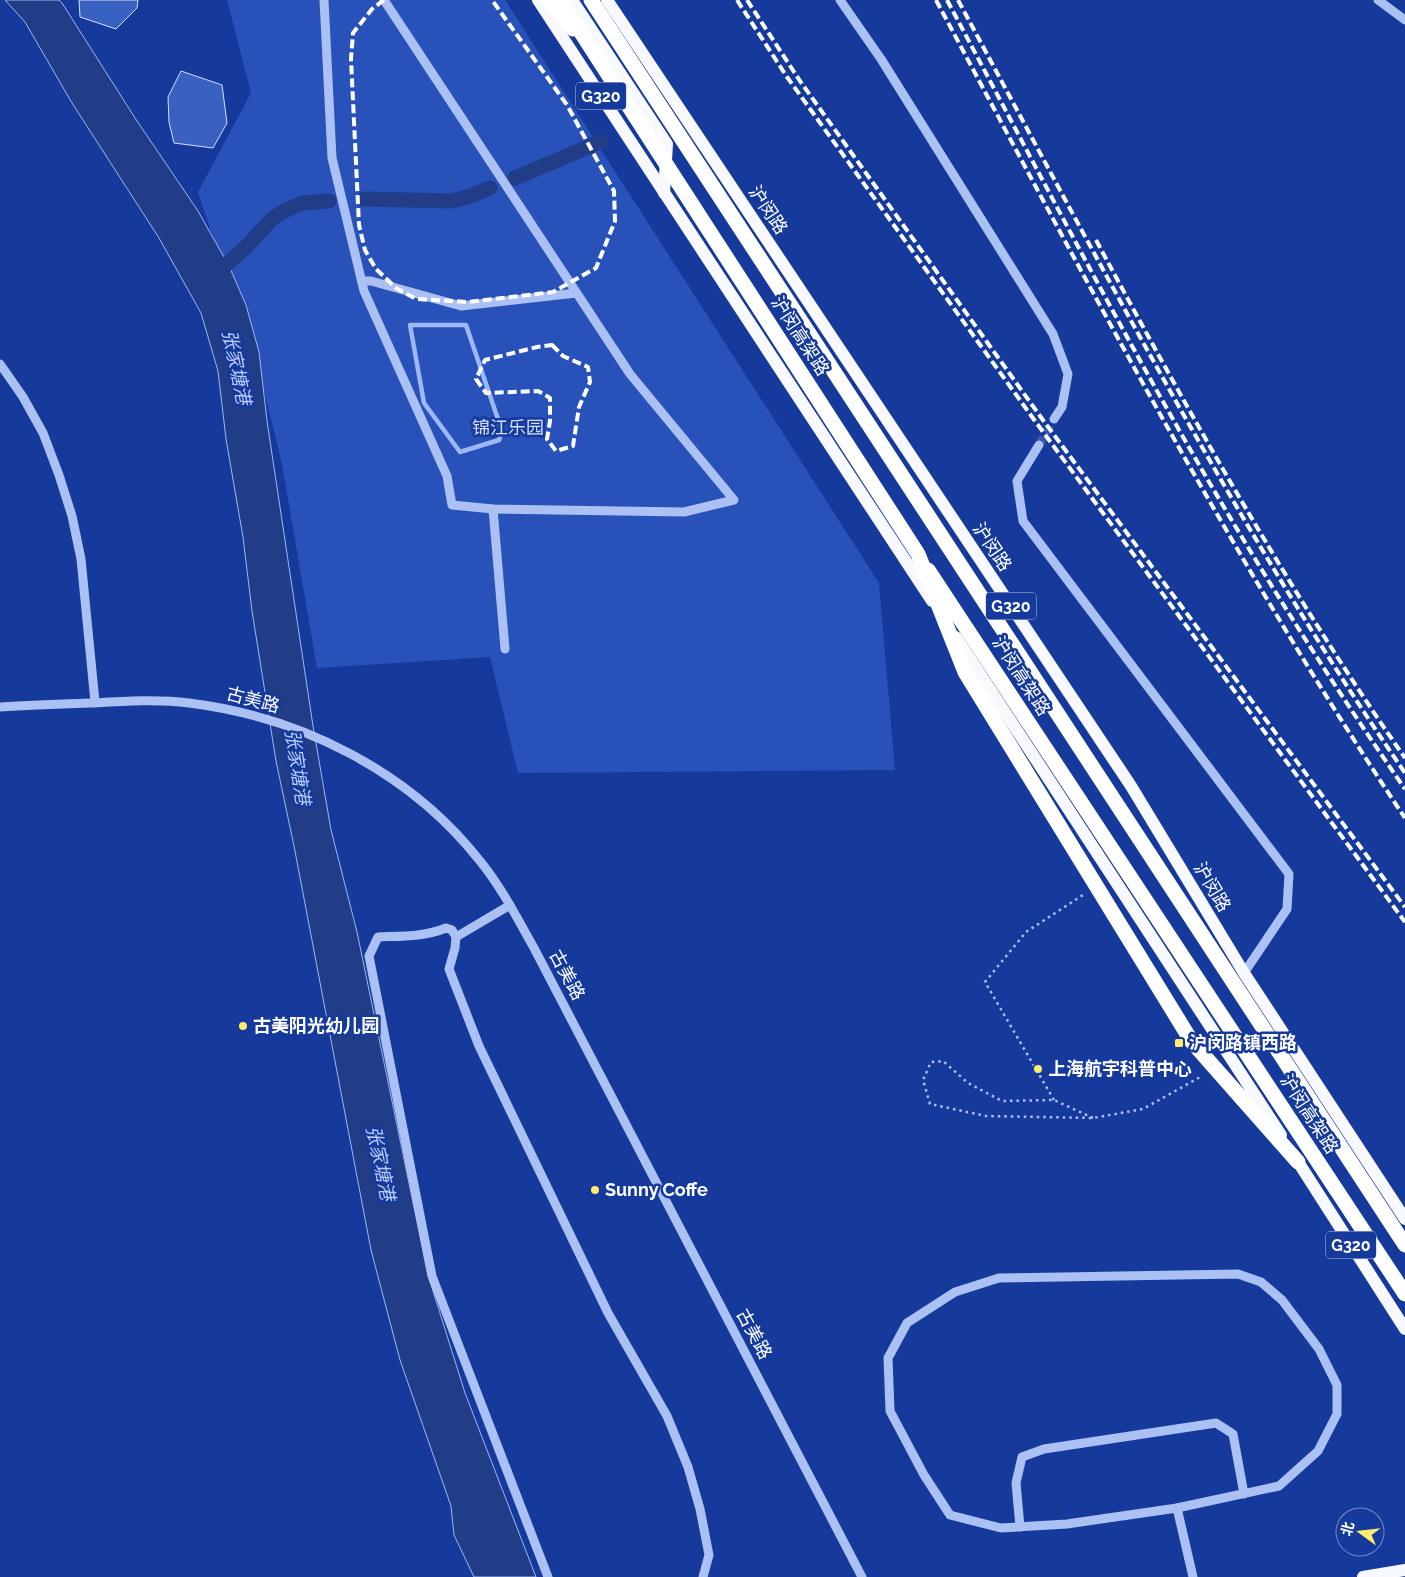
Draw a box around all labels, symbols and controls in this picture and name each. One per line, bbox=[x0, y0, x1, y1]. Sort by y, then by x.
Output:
road number: G320 bbox=[576, 82, 626, 110]
street label: 沪闵路 bbox=[745, 181, 792, 238]
street label: 沪闵高架路 bbox=[767, 292, 834, 379]
water label: 张家塘港 bbox=[218, 328, 256, 409]
park label: 锦江乐园 bbox=[472, 417, 544, 438]
street label: 沪闵路 bbox=[969, 518, 1016, 575]
road number: G320 bbox=[986, 592, 1036, 620]
street label: 沪闵高架路 bbox=[988, 632, 1055, 719]
street label: 古美路 bbox=[224, 682, 282, 717]
water label: 张家塘港 bbox=[281, 728, 315, 809]
street label: 沪闵路 bbox=[1190, 858, 1235, 915]
street label: 古美路 bbox=[545, 946, 589, 1004]
place label: 古美阳光幼儿园 bbox=[253, 1015, 379, 1036]
marker: 古美阳光幼儿园 bbox=[237, 1020, 249, 1032]
place label: 沪闵路镇西路 bbox=[1189, 1032, 1297, 1053]
marker: 沪闵路镇西路 bbox=[1173, 1037, 1185, 1049]
place label: 上海航宇科普中心 bbox=[1048, 1058, 1192, 1079]
marker: 上海航宇科普中心 bbox=[1032, 1063, 1044, 1075]
street label: 沪闵高架路 bbox=[1276, 1070, 1343, 1157]
water label: 张家塘港 bbox=[362, 1124, 400, 1205]
place label: Sunny Coffe bbox=[605, 1179, 708, 1200]
marker: Sunny Coffe bbox=[589, 1184, 601, 1196]
road number: G320 bbox=[1326, 1232, 1376, 1258]
street label: 古美路 bbox=[732, 1305, 776, 1363]
north arrow bbox=[1335, 1507, 1385, 1557]
text: 北 bbox=[1338, 1520, 1357, 1537]

